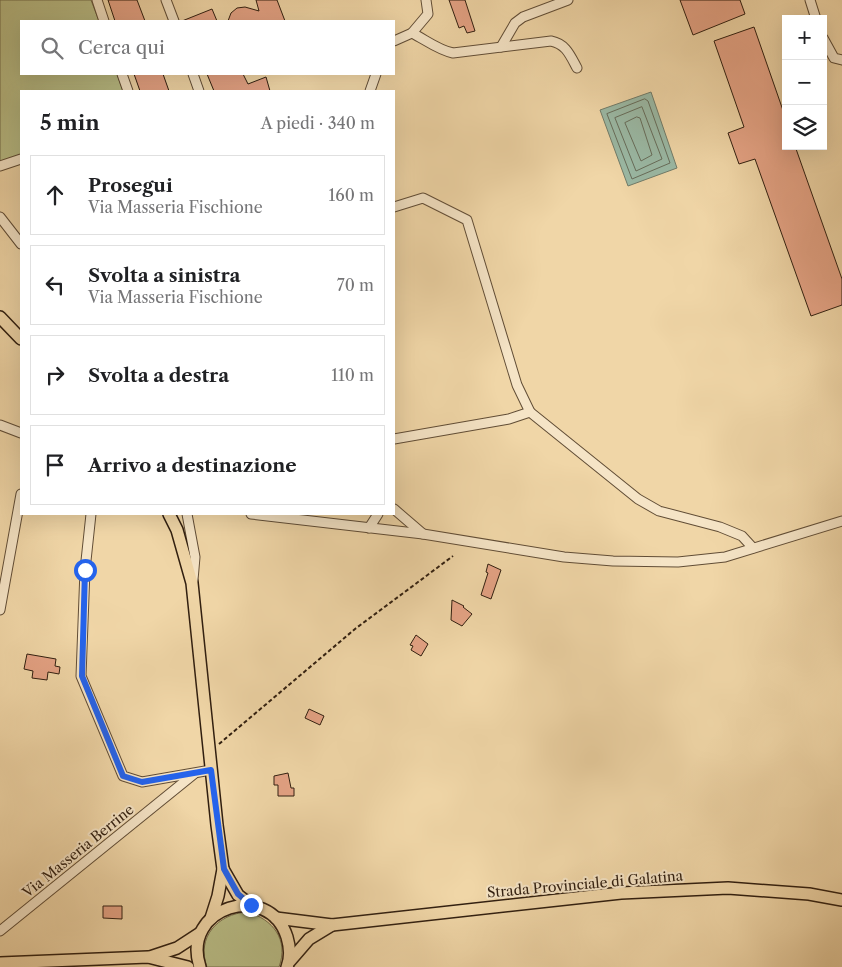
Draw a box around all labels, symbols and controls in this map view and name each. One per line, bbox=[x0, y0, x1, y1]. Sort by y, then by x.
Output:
map controls bbox=[782, 15, 827, 150]
button: + bbox=[782, 15, 827, 60]
search box bbox=[20, 20, 395, 75]
icon: search bbox=[38, 34, 66, 62]
text: Cerca qui bbox=[78, 36, 165, 59]
button: − bbox=[782, 60, 827, 105]
button: layers bbox=[782, 105, 827, 150]
text: 5 min bbox=[40, 110, 100, 135]
text: A piedi · 340 m bbox=[261, 113, 375, 133]
text: Prosegui bbox=[88, 174, 173, 197]
icon: ahead bbox=[41, 181, 69, 209]
text: 160 m bbox=[329, 185, 374, 205]
text: Via Masseria Fischione bbox=[88, 197, 263, 217]
text: Svolta a sinistra bbox=[88, 264, 241, 287]
icon: left bbox=[41, 271, 69, 299]
text: 70 m bbox=[337, 275, 374, 295]
text: Via Masseria Fischione bbox=[88, 287, 263, 307]
icon: right bbox=[41, 361, 69, 389]
text: Svolta a destra bbox=[88, 364, 229, 387]
text: 110 m bbox=[331, 365, 374, 385]
icon: arrive bbox=[41, 451, 69, 479]
text: Arrivo a destinazione bbox=[88, 454, 297, 477]
route start bbox=[74, 559, 97, 582]
street label: Via Masseria Berrine bbox=[18, 800, 137, 902]
street label: Strada Provinciale di Galatina bbox=[486, 866, 684, 902]
route end bbox=[240, 894, 263, 917]

